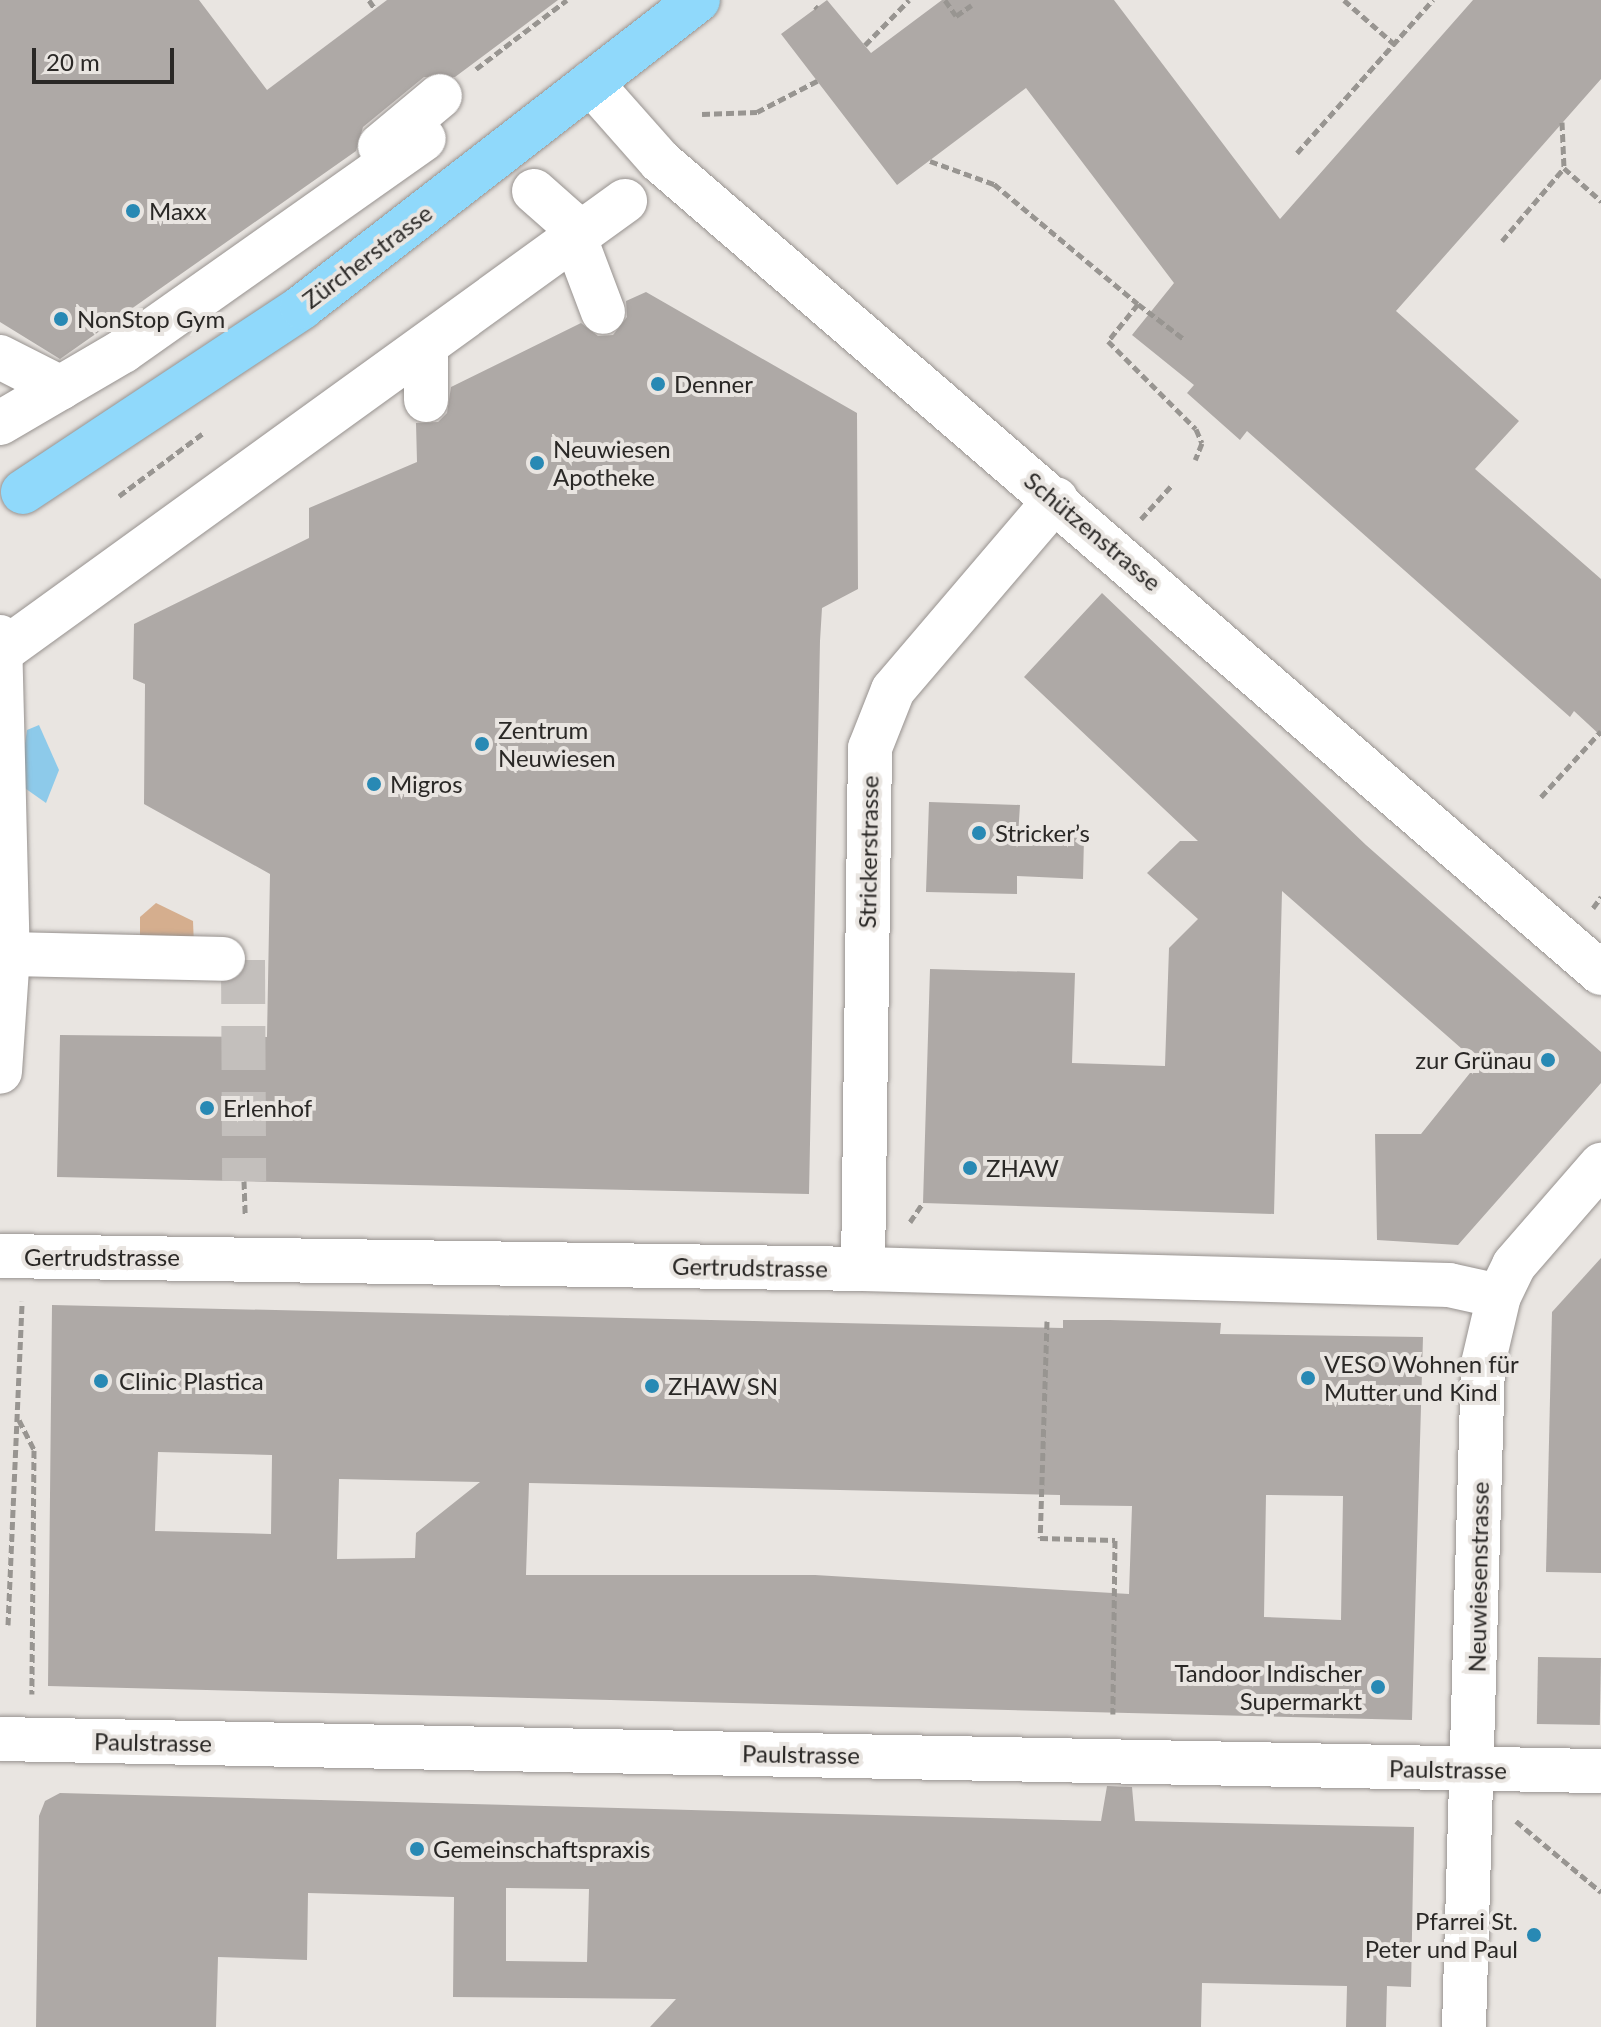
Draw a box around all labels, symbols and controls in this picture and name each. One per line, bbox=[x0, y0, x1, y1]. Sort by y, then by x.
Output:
scale bar bbox=[36, 32, 178, 82]
text: 20 m bbox=[46, 47, 100, 76]
place label: Maxx bbox=[149, 197, 207, 225]
street label: Zürcherstrasse bbox=[297, 198, 437, 314]
marker: Maxx bbox=[124, 202, 142, 220]
place label: NonStop Gym bbox=[77, 305, 225, 333]
marker: NonStop Gym bbox=[52, 310, 70, 328]
place label: Denner bbox=[674, 370, 753, 398]
marker: Denner bbox=[649, 375, 667, 393]
place label: Neuwiesen Apotheke bbox=[553, 435, 671, 491]
marker: Neuwiesen Apotheke bbox=[528, 454, 546, 472]
street label: Schützenstrasse bbox=[1019, 466, 1167, 596]
place label: Zentrum Neuwiesen bbox=[498, 716, 616, 772]
marker: Zentrum Neuwiesen bbox=[473, 735, 491, 753]
place label: Migros bbox=[390, 770, 463, 798]
marker: Migros bbox=[365, 775, 383, 793]
street label: Strickerstrasse bbox=[852, 775, 884, 929]
place label: Stricker’s bbox=[995, 819, 1090, 847]
marker: Stricker’s bbox=[970, 824, 988, 842]
place label: zur Grünau bbox=[1415, 1046, 1532, 1074]
marker: zur Grünau bbox=[1539, 1051, 1557, 1069]
place label: Erlenhof bbox=[223, 1094, 312, 1122]
marker: Erlenhof bbox=[198, 1099, 216, 1117]
place label: ZHAW bbox=[986, 1154, 1059, 1182]
marker: ZHAW bbox=[961, 1159, 979, 1177]
street label: Gertrudstrasse bbox=[24, 1243, 180, 1271]
street label: Gertrudstrasse bbox=[672, 1251, 828, 1283]
place label: VESO Wohnen für Mutter und Kind bbox=[1324, 1350, 1519, 1406]
place label: Clinic Plastica bbox=[119, 1367, 264, 1395]
marker: VESO Wohnen für Mutter und Kind bbox=[1299, 1369, 1317, 1387]
marker: Clinic Plastica bbox=[90, 1370, 112, 1392]
place label: ZHAW SN bbox=[668, 1372, 778, 1400]
marker: ZHAW SN bbox=[643, 1377, 661, 1395]
street label: Neuwiesenstrasse bbox=[1462, 1481, 1494, 1673]
place label: Tandoor Indischer Supermarkt bbox=[1174, 1659, 1362, 1715]
marker: Tandoor Indischer Supermarkt bbox=[1369, 1678, 1387, 1696]
street label: Paulstrasse bbox=[94, 1727, 212, 1757]
street label: Paulstrasse bbox=[742, 1739, 860, 1769]
street label: Paulstrasse bbox=[1389, 1754, 1507, 1784]
place label: Gemeinschaftspraxis bbox=[433, 1835, 650, 1863]
marker: Gemeinschaftspraxis bbox=[408, 1840, 426, 1858]
place label: Pfarrei St. Peter und Paul bbox=[1364, 1907, 1518, 1963]
marker: Pfarrei St. Peter und Paul bbox=[1525, 1926, 1543, 1944]

